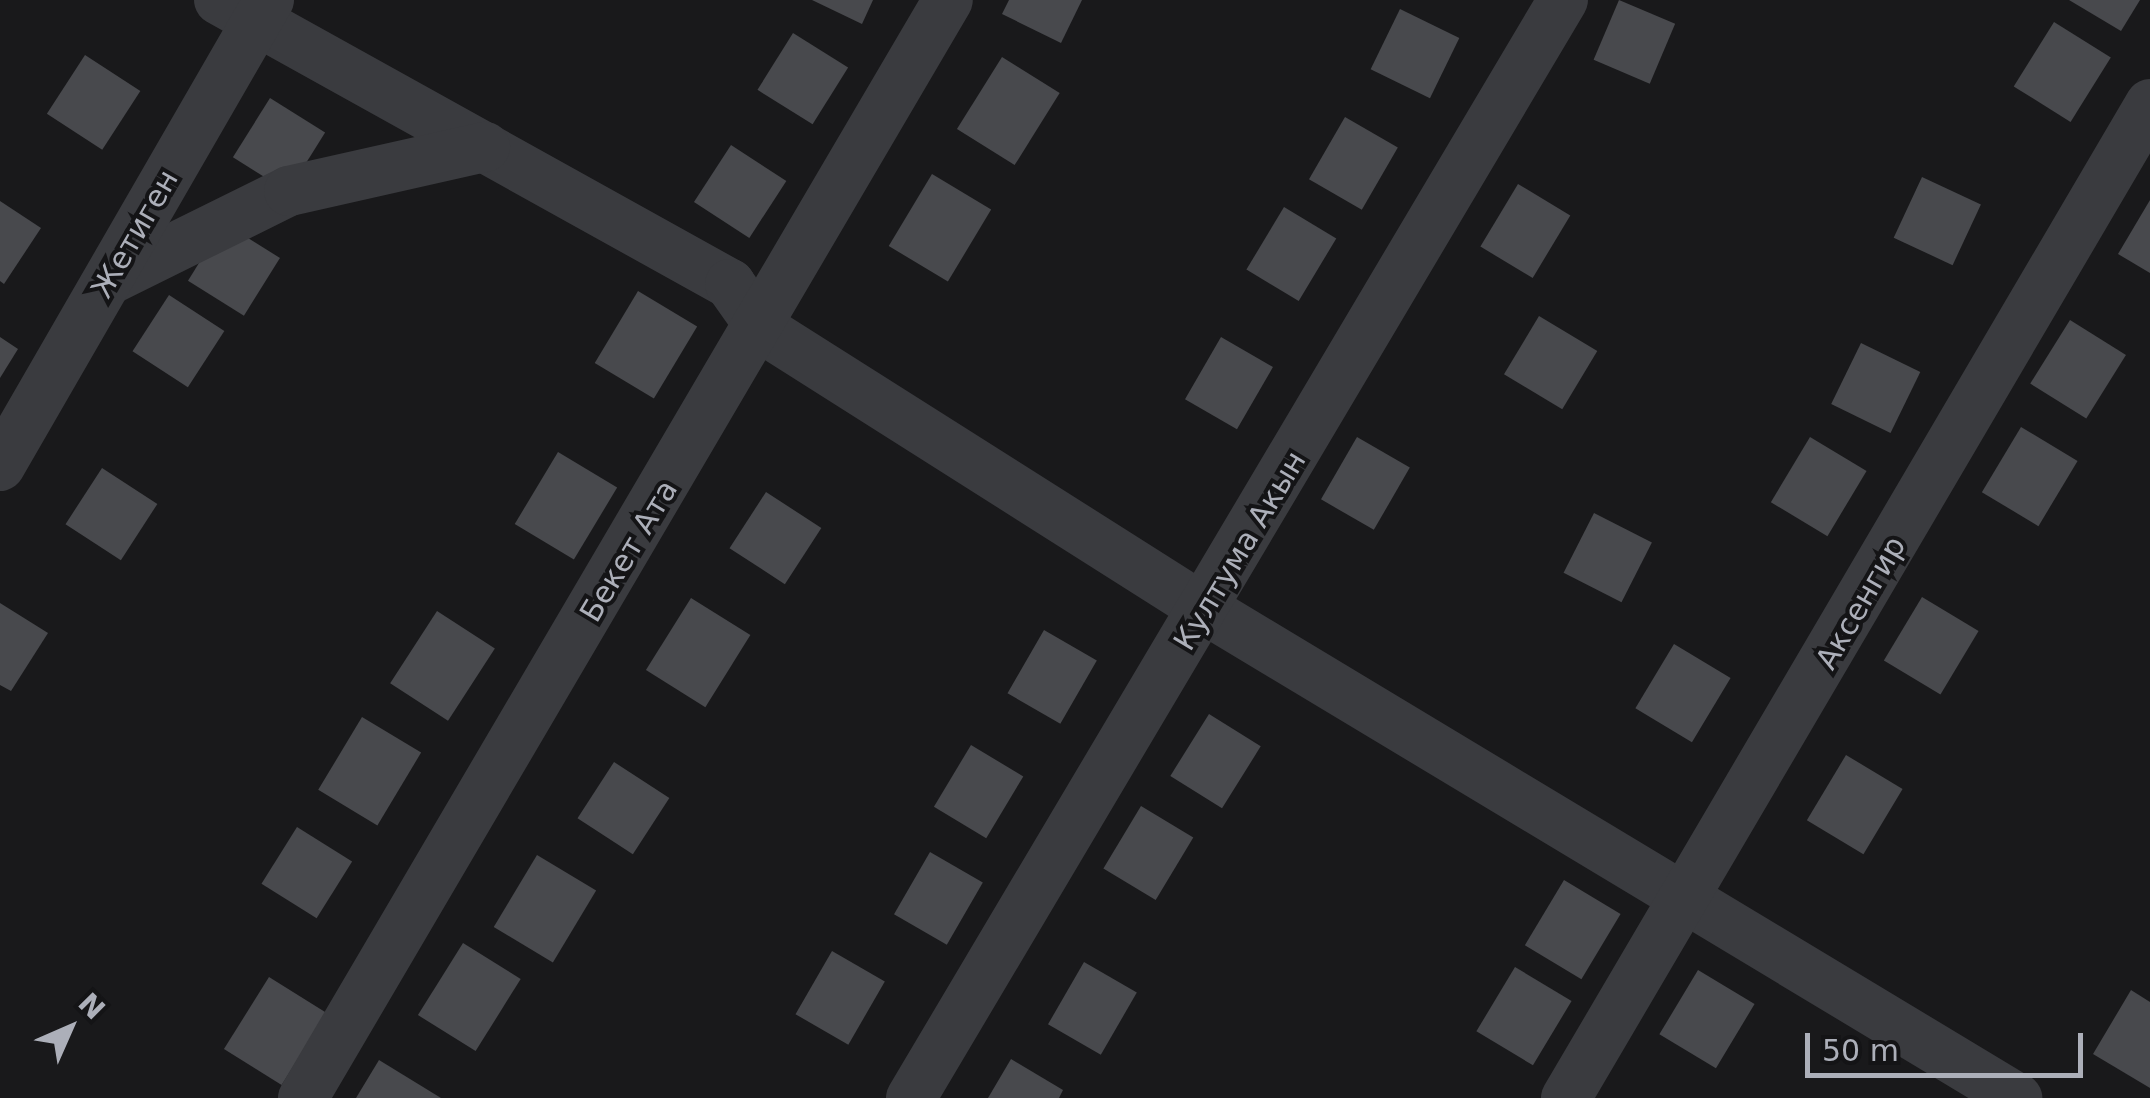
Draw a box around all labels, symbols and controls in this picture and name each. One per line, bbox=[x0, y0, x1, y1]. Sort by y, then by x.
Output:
street label: Жетиген bbox=[84, 164, 186, 304]
street label: Култума Акын bbox=[1166, 445, 1314, 657]
street label: Бекет Ата bbox=[573, 474, 685, 628]
street label: Аксенгир bbox=[1809, 530, 1913, 676]
north arrow bbox=[20, 978, 120, 1078]
text: N bbox=[72, 986, 112, 1026]
scale bar bbox=[1810, 1013, 2088, 1075]
text: 50 m bbox=[1822, 1033, 1899, 1068]

